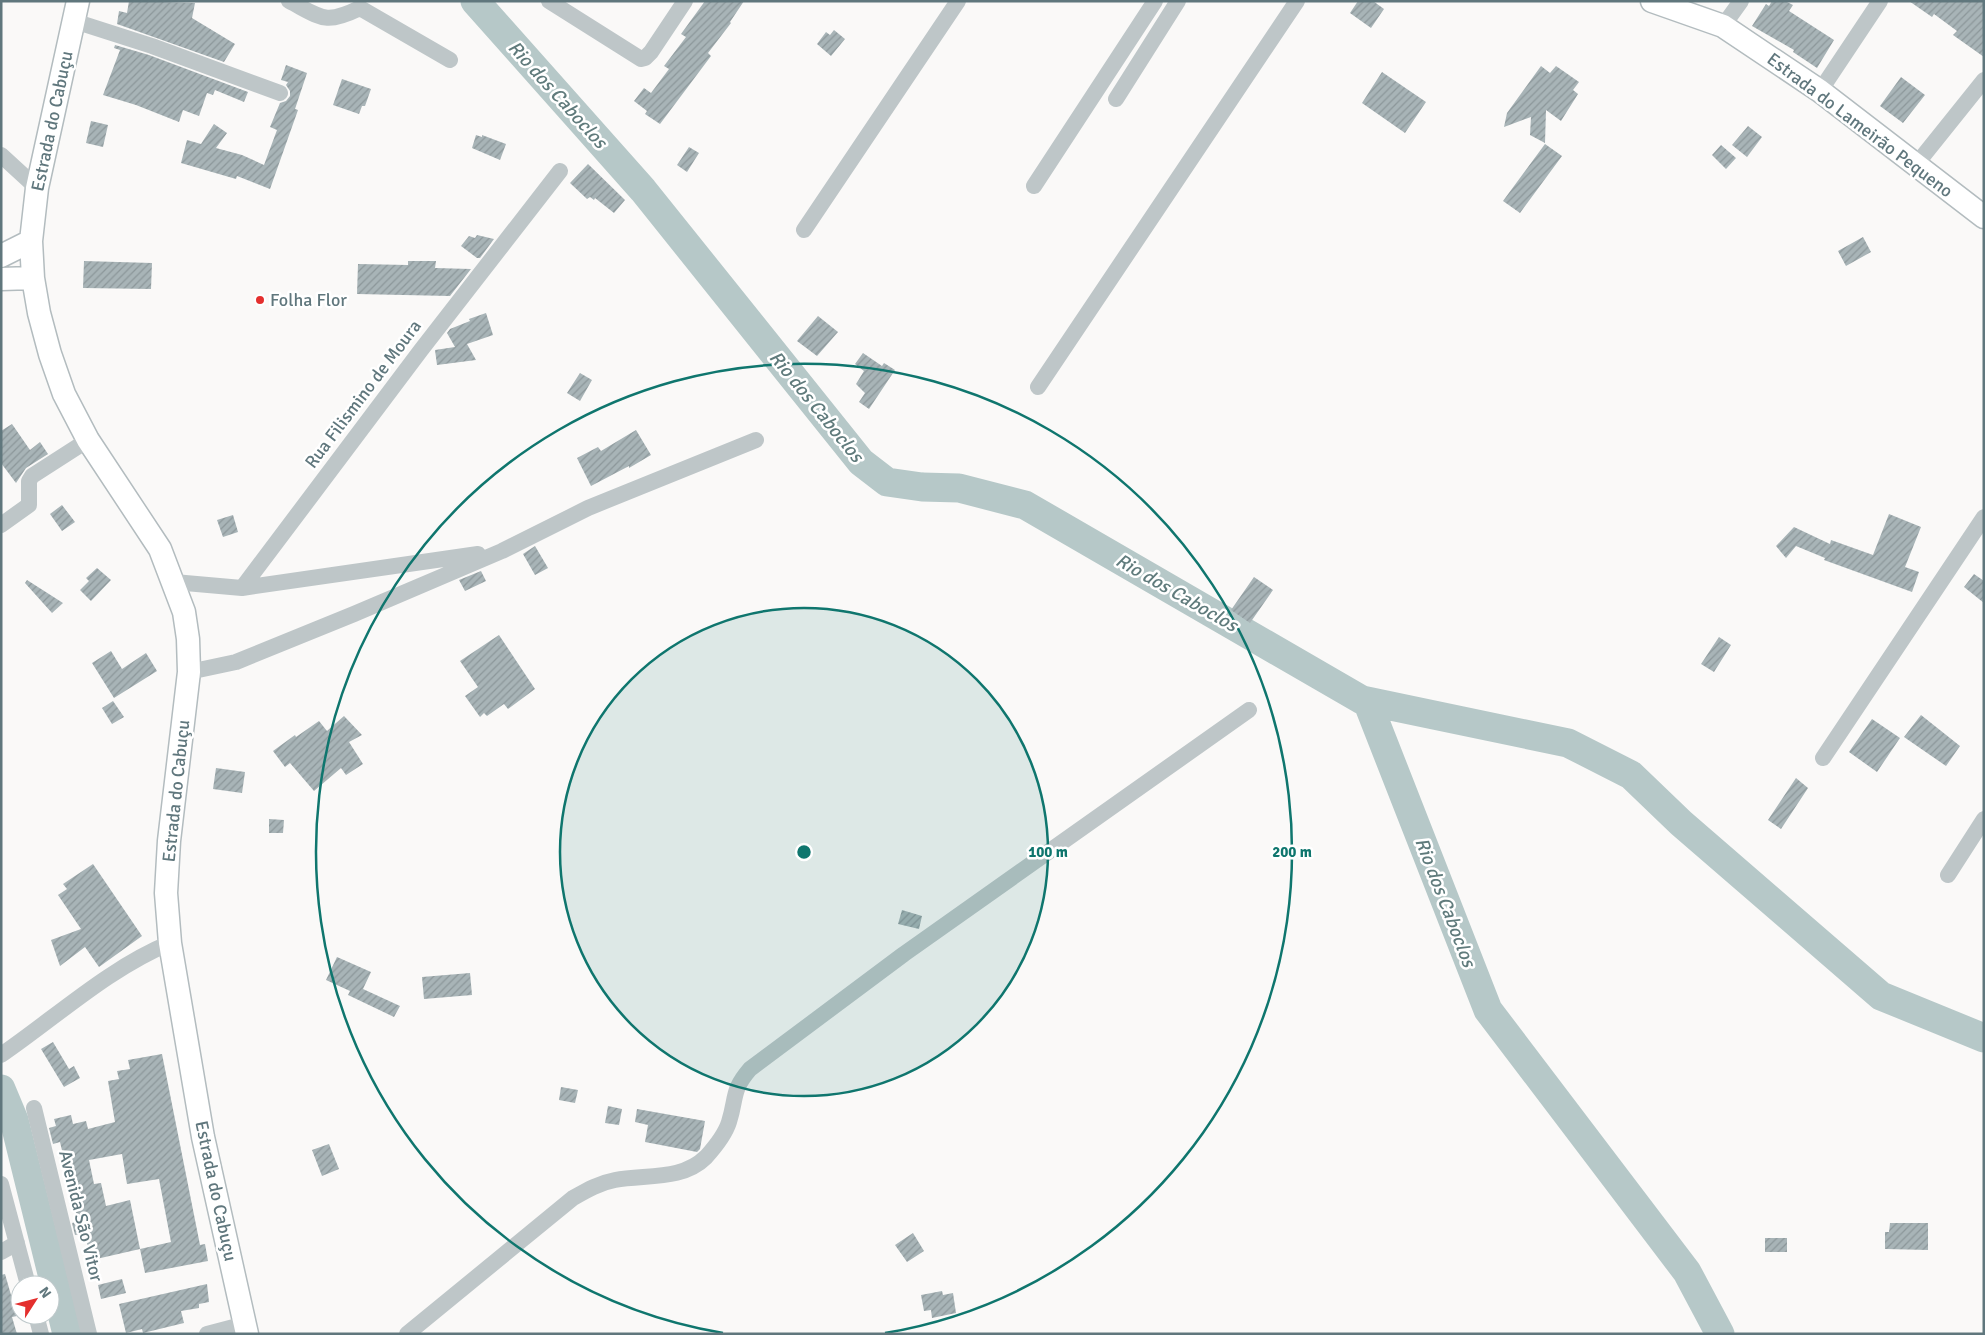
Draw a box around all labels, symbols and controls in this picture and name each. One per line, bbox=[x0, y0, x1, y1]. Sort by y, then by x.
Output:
water label: Rio dos Caboclos bbox=[503, 36, 613, 155]
street label: Estrada do Lameirão Pequeno bbox=[1763, 48, 1957, 202]
street label: Estrada do Cabuçu bbox=[26, 49, 78, 193]
place label: Folha Flor bbox=[270, 289, 347, 311]
marker: Folha Flor bbox=[254, 294, 266, 306]
street label: Rua Filismino de Moura bbox=[300, 316, 426, 472]
water label: Rio dos Caboclos bbox=[764, 346, 870, 469]
water label: Rio dos Caboclos bbox=[1111, 548, 1243, 638]
street label: Estrada do Cabuçu bbox=[158, 719, 194, 863]
water label: Rio dos Caboclos bbox=[1409, 834, 1481, 972]
centre of rings bbox=[795, 843, 813, 861]
text: 100 m bbox=[1028, 843, 1068, 861]
text: 200 m bbox=[1272, 843, 1312, 861]
street label: Estrada do Cabuçu bbox=[190, 1119, 242, 1263]
street label: Avenida São Vitor bbox=[54, 1148, 108, 1284]
north arrow bbox=[10, 1275, 60, 1325]
text: N bbox=[35, 1284, 55, 1302]

